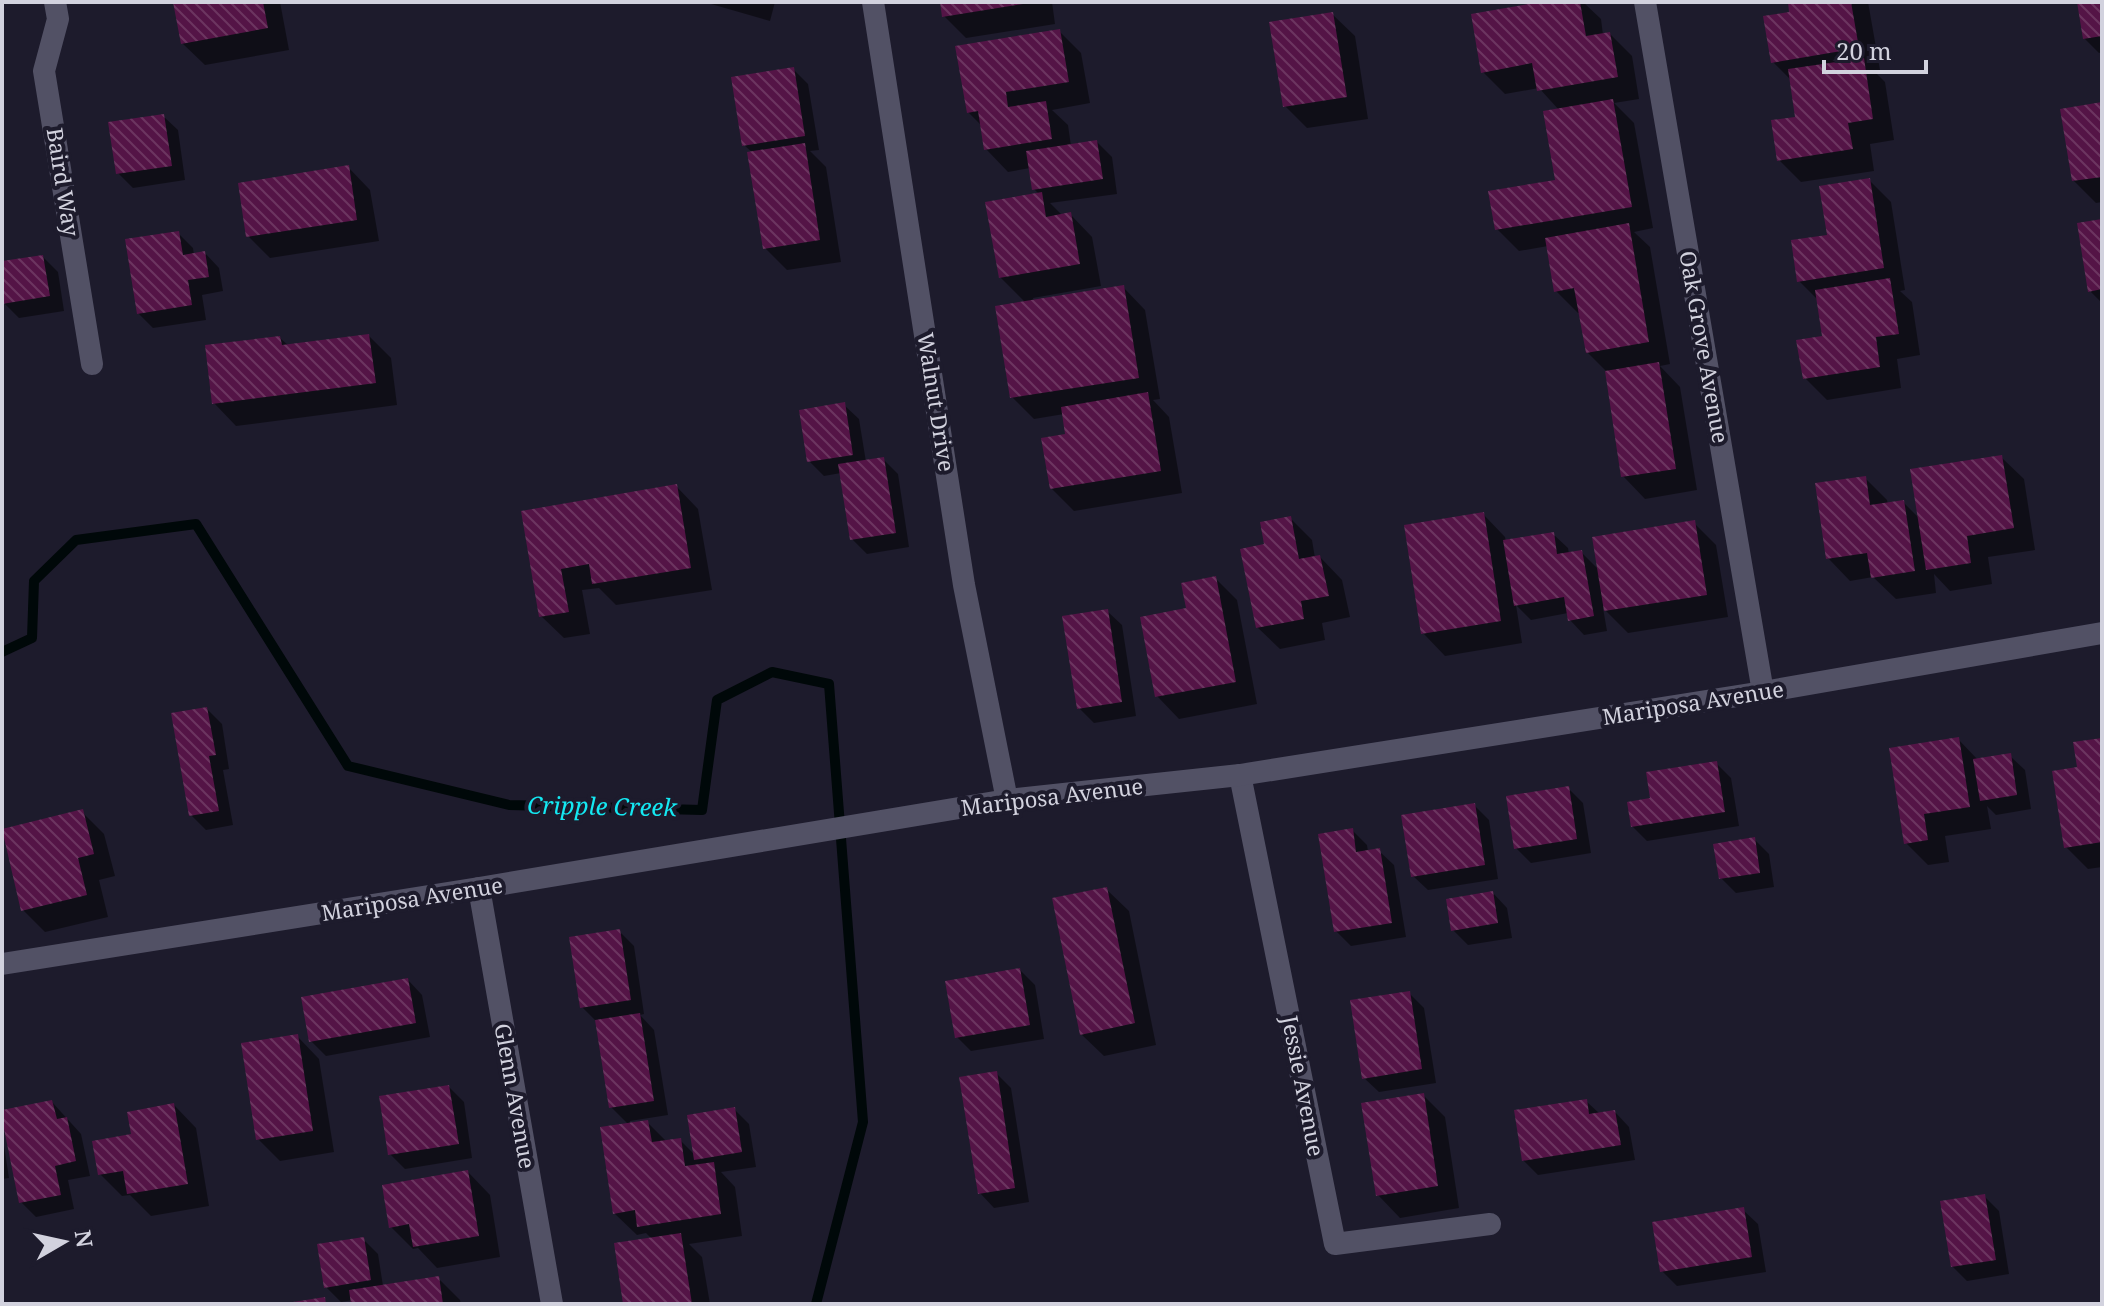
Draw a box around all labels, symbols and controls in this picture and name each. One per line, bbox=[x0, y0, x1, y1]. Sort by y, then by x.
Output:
scale bar bbox=[1824, 24, 1926, 74]
text: 20 m bbox=[1836, 34, 1892, 67]
street label: Baird Way bbox=[41, 126, 87, 239]
street label: Oak Grove Avenue bbox=[1673, 248, 1737, 445]
street label: Walnut Drive bbox=[911, 330, 963, 473]
street label: Mariposa Avenue bbox=[1600, 673, 1786, 731]
street label: Mariposa Avenue bbox=[959, 770, 1145, 822]
water label: Cripple Creek bbox=[527, 788, 679, 823]
street label: Mariposa Avenue bbox=[319, 869, 505, 927]
street label: Jessie Avenue bbox=[1275, 1012, 1332, 1159]
street label: Glenn Avenue bbox=[488, 1021, 544, 1171]
north arrow bbox=[24, 1202, 104, 1282]
text: N bbox=[69, 1228, 101, 1250]

